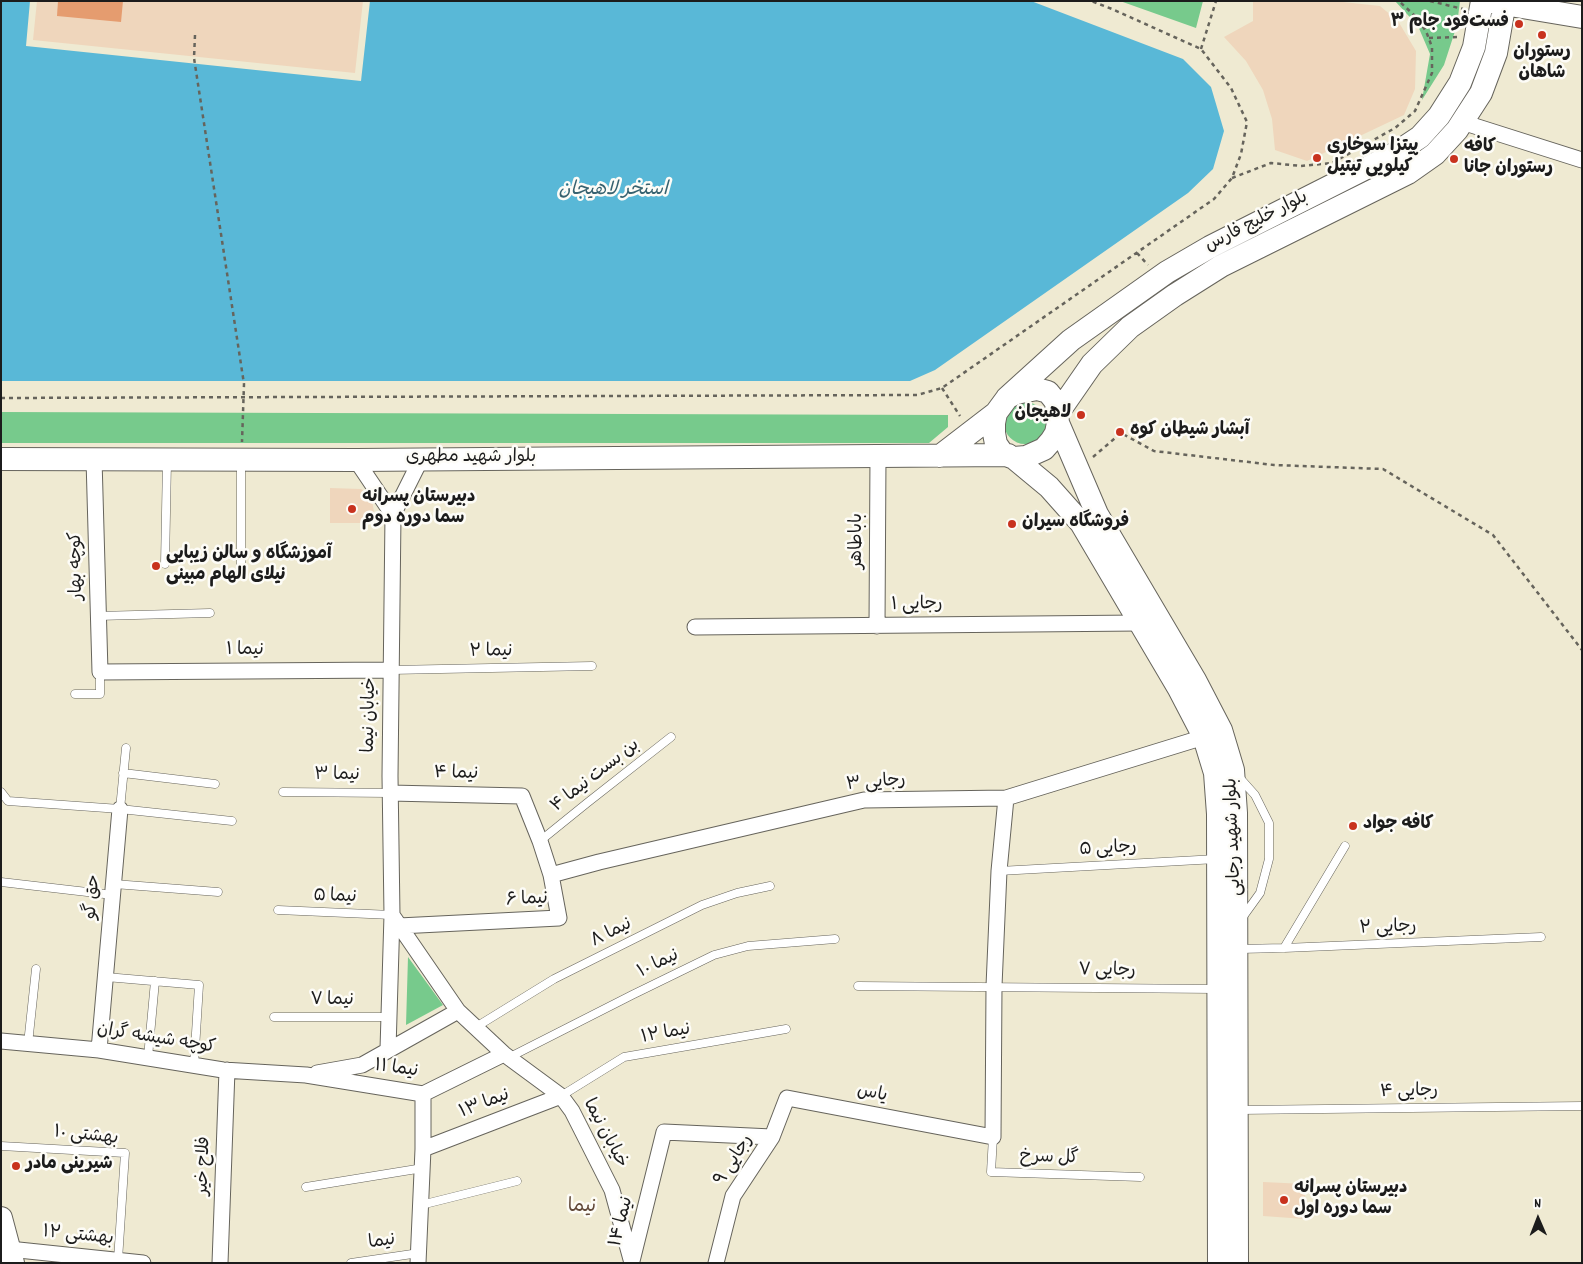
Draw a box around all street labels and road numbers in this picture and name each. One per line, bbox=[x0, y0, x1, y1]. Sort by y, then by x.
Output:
street label: بلوار خلیج فارس bbox=[1202, 188, 1312, 258]
street label: بلوار شهید مطهری bbox=[406, 448, 536, 470]
street label: باباطاهر bbox=[848, 513, 870, 569]
street label: کوچه بهار bbox=[67, 532, 89, 600]
street label: رجایی ۱ bbox=[891, 595, 943, 617]
street label: نیما ۱ bbox=[226, 641, 264, 663]
street label: نیما ۲ bbox=[469, 642, 513, 664]
street label: خیابان نیما bbox=[360, 677, 382, 753]
street label: بن بست نیما ۴ bbox=[547, 736, 645, 818]
street label: نیما ۴ bbox=[434, 764, 478, 786]
street label: نیما ۳ bbox=[314, 766, 360, 788]
street label: رجایی ۳ bbox=[845, 771, 907, 797]
street label: بلوار شهید رجایی bbox=[1222, 778, 1248, 896]
street label: رجایی ۵ bbox=[1079, 838, 1137, 862]
street label: حق گو bbox=[81, 874, 107, 920]
street label: نیما ۵ bbox=[313, 886, 357, 910]
street label: نیما ۶ bbox=[506, 889, 548, 913]
street label: نیما ۸ bbox=[588, 915, 636, 953]
street label: رجایی ۲ bbox=[1359, 917, 1417, 941]
street label: نیما ۱۰ bbox=[635, 946, 683, 984]
street label: رجایی ۷ bbox=[1078, 961, 1136, 983]
street label: نیما ۷ bbox=[310, 991, 354, 1013]
street label: کوچه شیشه گران bbox=[95, 1020, 217, 1060]
street label: نیما ۱۲ bbox=[640, 1020, 692, 1050]
street label: نیما ۱۱ bbox=[373, 1056, 419, 1084]
street label: یاس bbox=[855, 1081, 889, 1109]
street label: رجایی ۴ bbox=[1380, 1082, 1438, 1104]
street label: نیما ۱۳ bbox=[457, 1086, 513, 1124]
street label: خیابان نیما bbox=[577, 1096, 631, 1172]
street label: بهشتی ۱۰ bbox=[53, 1123, 119, 1151]
street label: رجایی ۹ bbox=[711, 1131, 759, 1191]
street label: فلاح خیر bbox=[193, 1136, 217, 1196]
street label: گل سرخ bbox=[1019, 1147, 1079, 1171]
street label: نیما ۱۴ bbox=[606, 1195, 640, 1249]
street label: بهشتی ۱۲ bbox=[41, 1223, 115, 1251]
street label: نیما bbox=[367, 1230, 397, 1256]

